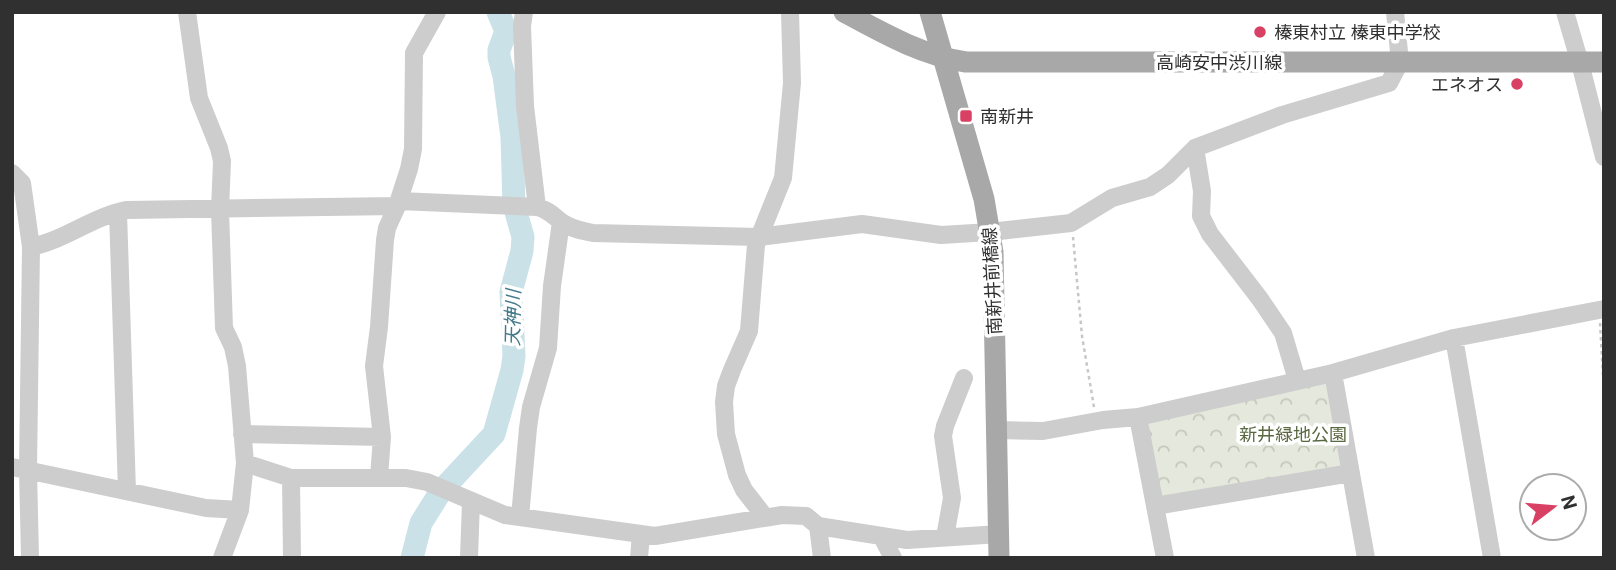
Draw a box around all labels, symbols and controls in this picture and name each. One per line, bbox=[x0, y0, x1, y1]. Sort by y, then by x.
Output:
place label: 榛東村立 榛東中学校 bbox=[1274, 22, 1440, 43]
marker: 榛東村立 榛東中学校 bbox=[1252, 24, 1268, 40]
street label: 高崎安中渋川線 bbox=[1156, 52, 1282, 73]
place label: エネオス bbox=[1431, 74, 1503, 95]
marker: エネオス bbox=[1509, 76, 1525, 92]
place label: 南新井 bbox=[980, 106, 1034, 127]
marker: 南新井 bbox=[958, 108, 974, 124]
street label: 南新井前橋線 bbox=[979, 227, 1005, 335]
water label: 天神川 bbox=[501, 287, 525, 347]
park label: 新井緑地公園 bbox=[1239, 424, 1347, 445]
north arrow bbox=[1518, 472, 1588, 542]
text: N bbox=[1556, 493, 1582, 512]

